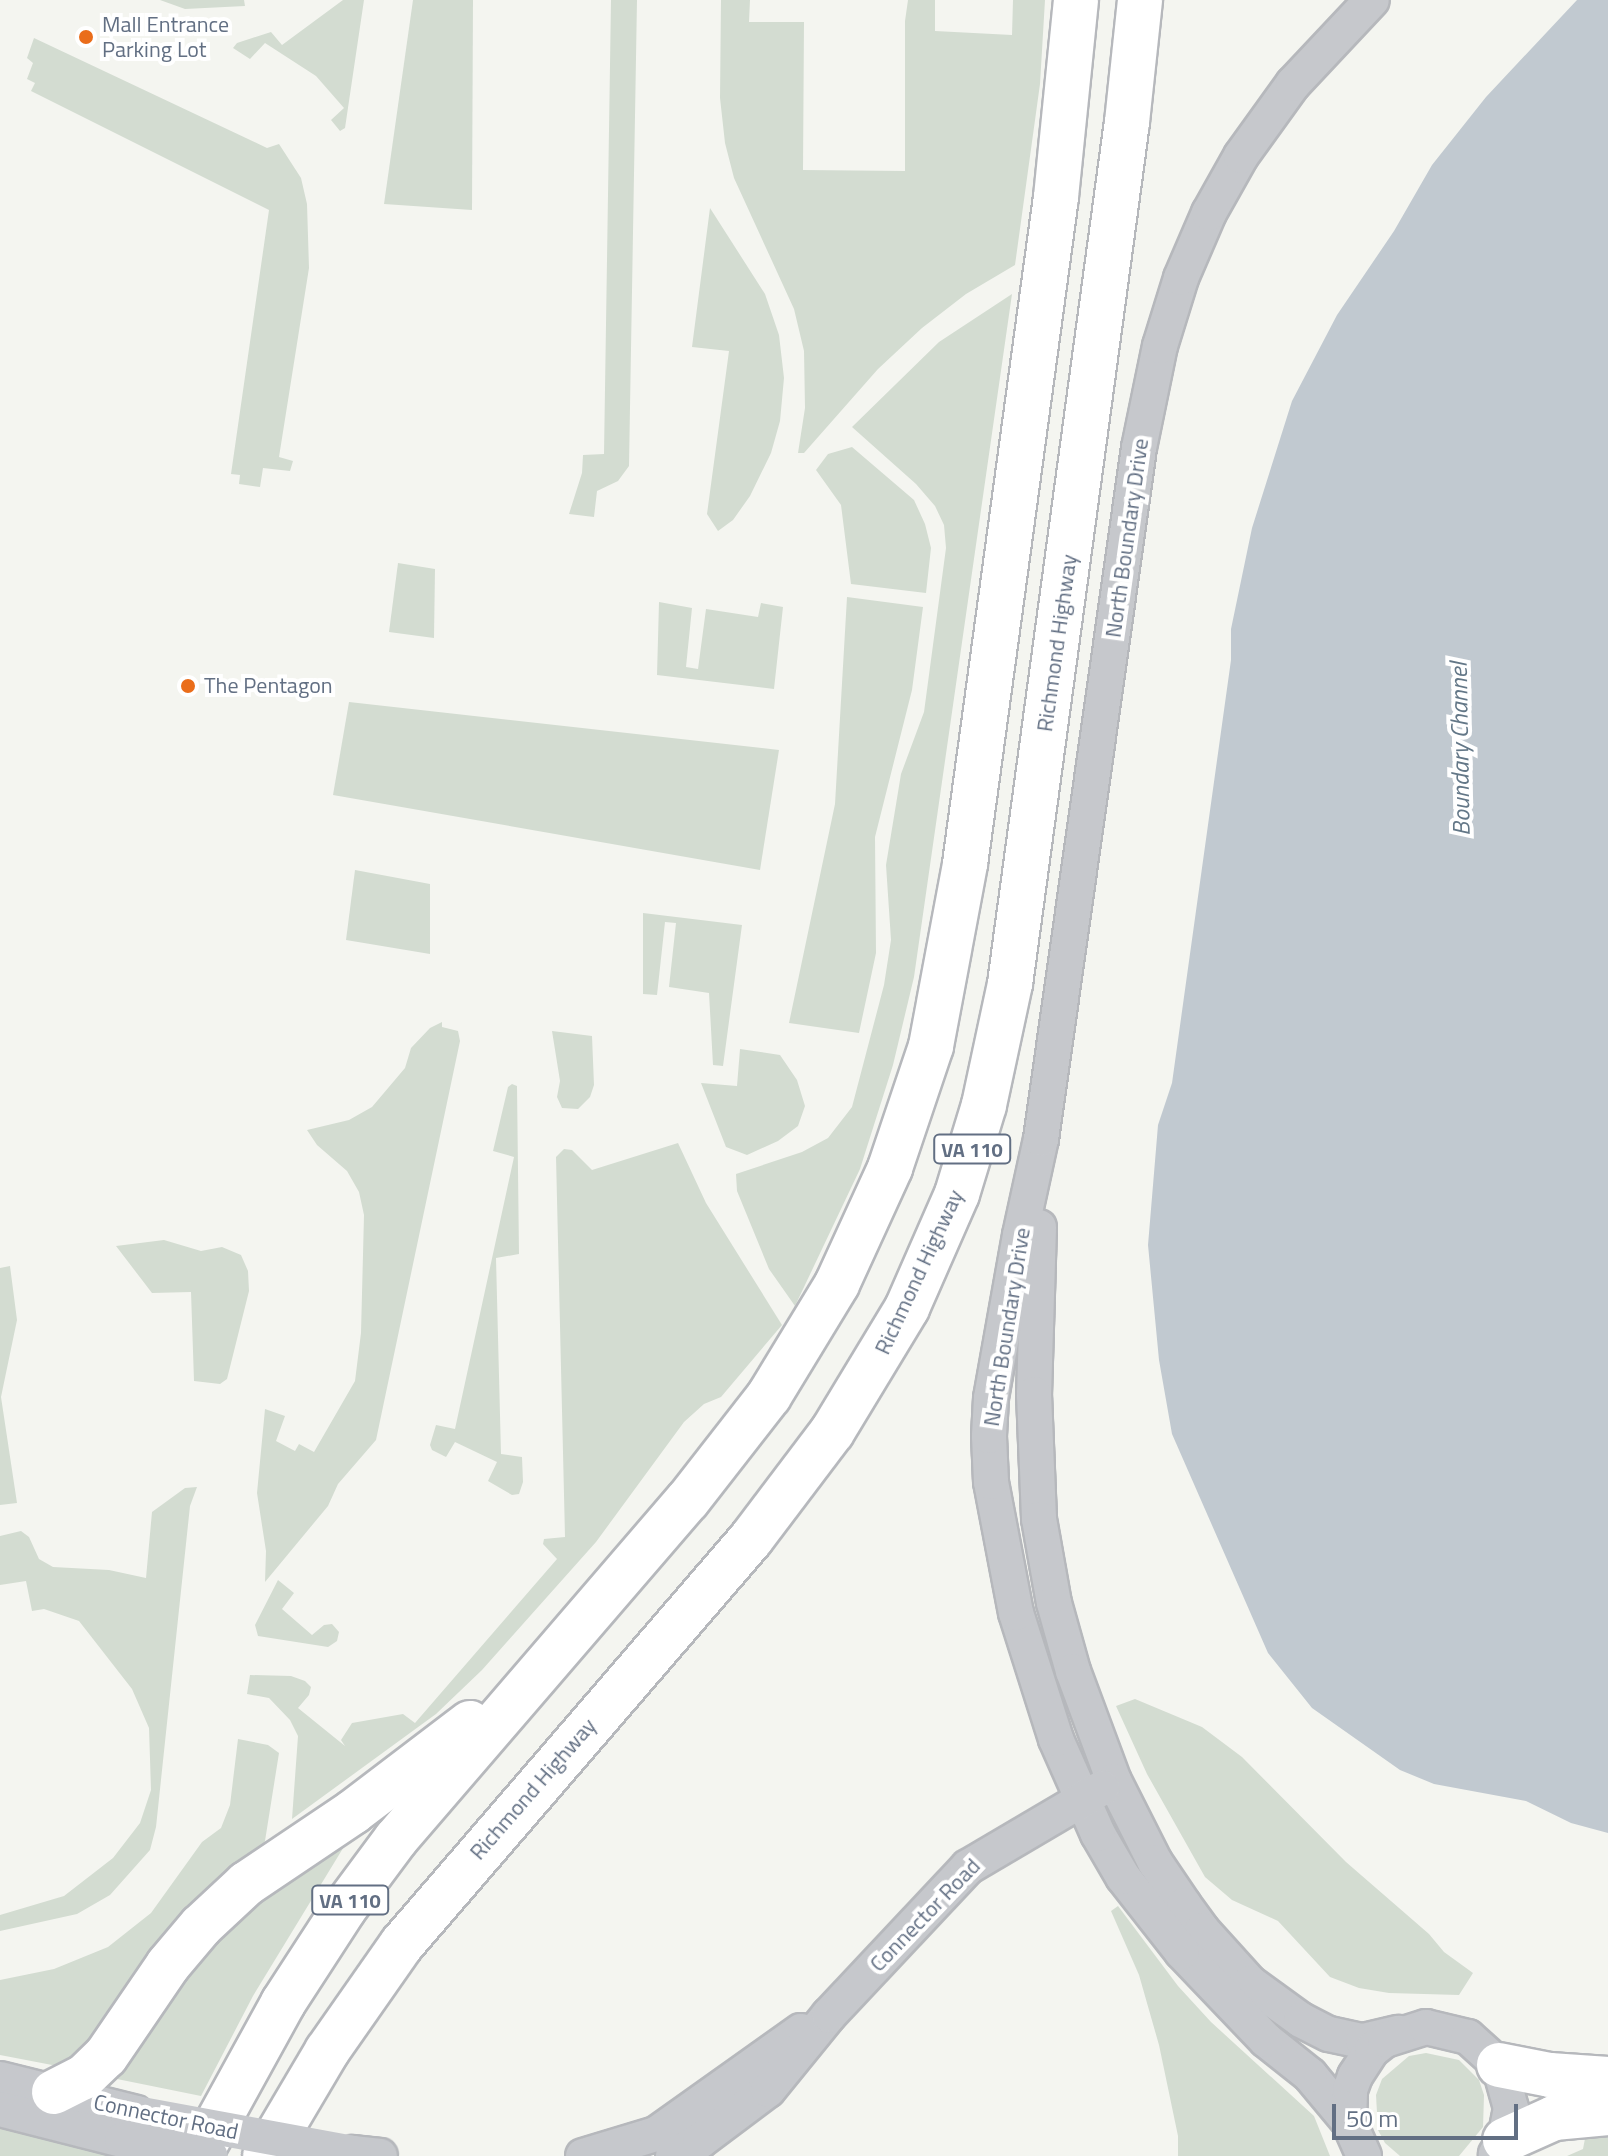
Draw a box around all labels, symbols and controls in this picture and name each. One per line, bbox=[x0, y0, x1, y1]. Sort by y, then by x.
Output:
place label: Mall Entrance Parking Lot bbox=[102, 11, 229, 62]
marker: Mall Entrance Parking Lot bbox=[77, 28, 95, 46]
street label: North Boundary Drive bbox=[1100, 437, 1154, 639]
street label: Richmond Highway bbox=[1031, 553, 1083, 733]
water label: Boundary Channel bbox=[1444, 662, 1476, 836]
place label: The Pentagon bbox=[204, 673, 333, 699]
marker: The Pentagon bbox=[179, 677, 197, 695]
road number: VA 110 bbox=[932, 1133, 1012, 1165]
street label: Richmond Highway bbox=[869, 1185, 969, 1359]
street label: North Boundary Drive bbox=[978, 1226, 1036, 1428]
street label: Richmond Highway bbox=[464, 1713, 602, 1865]
street label: Connector Road bbox=[864, 1853, 986, 1977]
road number: VA 110 bbox=[310, 1884, 390, 1916]
scale bar bbox=[1336, 2088, 1522, 2138]
street label: Connector Road bbox=[91, 2089, 241, 2145]
text: 50 m bbox=[1346, 2100, 1398, 2136]

